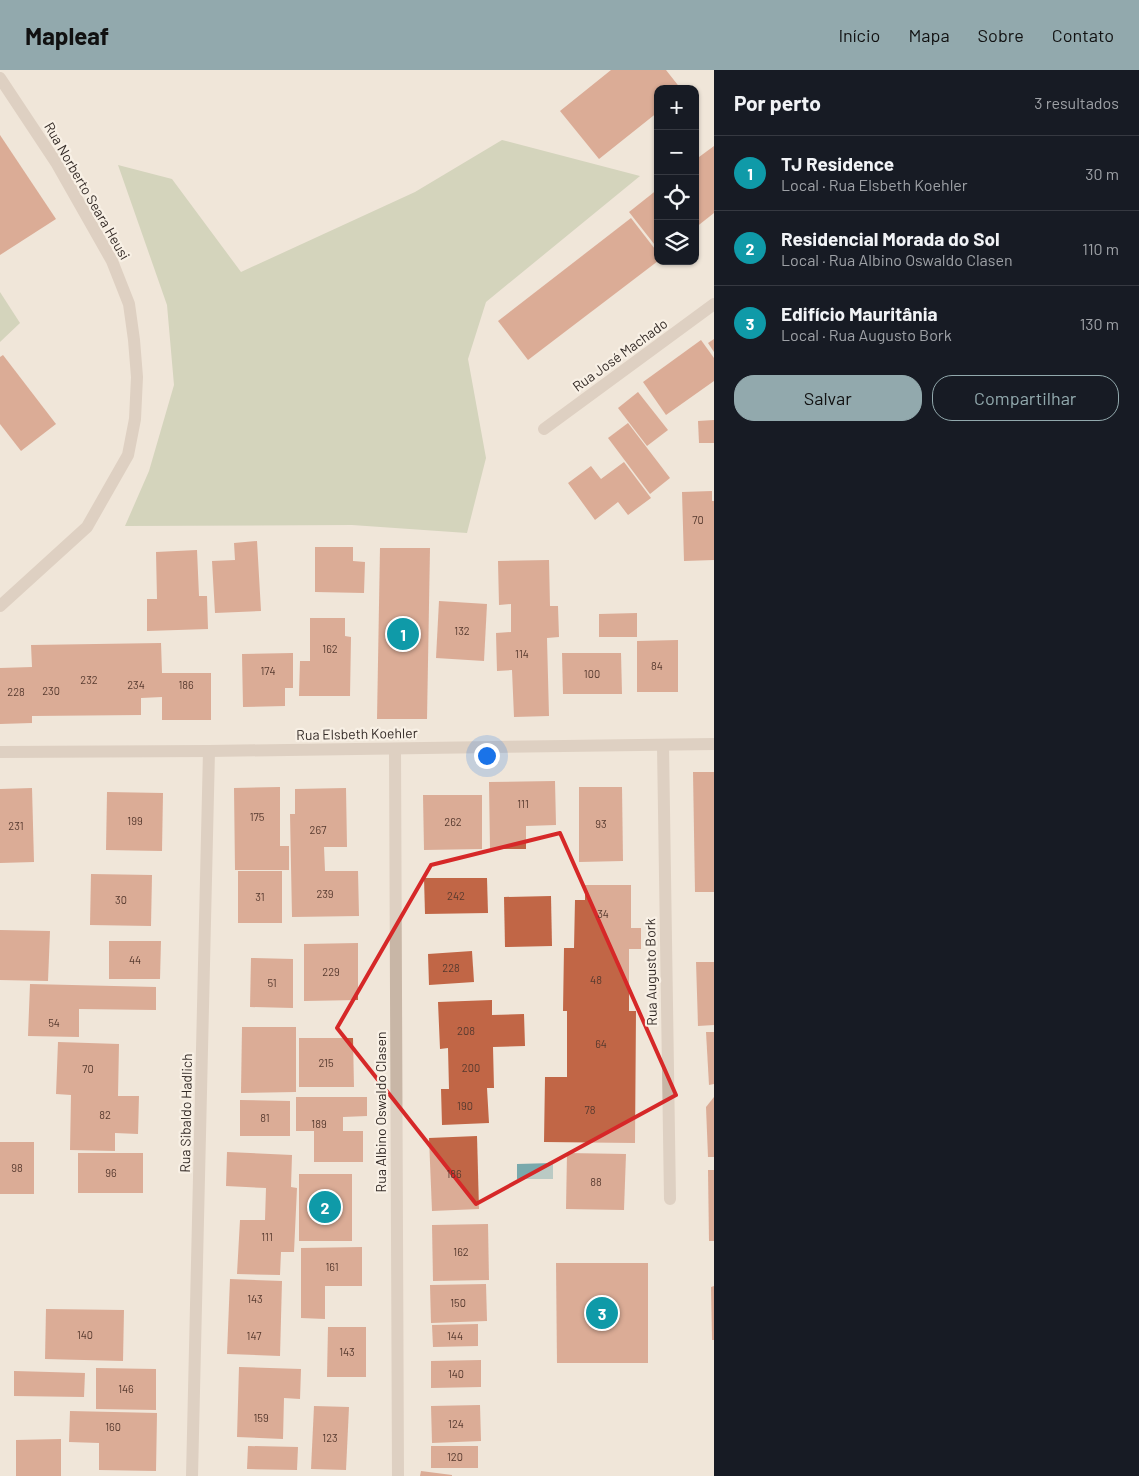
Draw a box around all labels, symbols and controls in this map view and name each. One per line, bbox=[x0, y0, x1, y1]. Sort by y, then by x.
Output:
text: Mapleaf bbox=[25, 21, 109, 50]
text: Início bbox=[838, 24, 880, 46]
text: Mapa bbox=[908, 24, 950, 46]
text: Sobre bbox=[978, 24, 1024, 46]
text: Contato bbox=[1052, 24, 1114, 46]
map controls bbox=[654, 85, 699, 265]
button: + bbox=[654, 85, 699, 130]
text: Por perto bbox=[734, 90, 821, 115]
text: 3 resultados bbox=[1034, 93, 1119, 112]
street label: Rua Norberto Seara Heusi bbox=[41, 119, 134, 263]
button: − bbox=[654, 130, 699, 175]
text: TJ Residence bbox=[781, 152, 894, 175]
text: 1 bbox=[747, 164, 753, 183]
text: 30 m bbox=[1085, 164, 1119, 183]
button: locate bbox=[654, 175, 699, 220]
text: Local · Rua Elsbeth Koehler bbox=[781, 175, 968, 194]
button: layers bbox=[654, 220, 699, 265]
text: Residencial Morada do Sol bbox=[781, 227, 1000, 250]
text: 2 bbox=[746, 239, 754, 258]
text: 110 m bbox=[1082, 239, 1119, 258]
text: Local · Rua Albino Oswaldo Clasen bbox=[781, 250, 1013, 269]
text: Edifício Mauritânia bbox=[781, 302, 938, 325]
street label: Rua José Machado bbox=[569, 314, 670, 395]
text: 3 bbox=[746, 314, 754, 333]
text: 130 m bbox=[1080, 314, 1119, 333]
text: Local · Rua Augusto Bork bbox=[781, 325, 952, 344]
button: Salvar bbox=[734, 375, 922, 421]
button: Compartilhar bbox=[932, 375, 1119, 421]
house number: 70 bbox=[692, 513, 704, 526]
pin: 1 bbox=[387, 615, 419, 653]
house number: 132 bbox=[454, 624, 470, 637]
house number: 162 bbox=[322, 642, 338, 655]
house number: 114 bbox=[515, 647, 529, 660]
house number: 84 bbox=[651, 659, 663, 672]
house number: 174 bbox=[260, 664, 276, 677]
house number: 100 bbox=[584, 667, 600, 680]
house number: 232 bbox=[80, 673, 98, 686]
house number: 234 bbox=[127, 678, 145, 691]
house number: 186 bbox=[178, 678, 194, 691]
house number: 230 bbox=[42, 684, 60, 697]
house number: 228 bbox=[7, 685, 25, 698]
street label: Rua Elsbeth Koehler bbox=[296, 724, 418, 743]
your location bbox=[474, 743, 500, 769]
house number: 111 bbox=[517, 797, 529, 810]
house number: 175 bbox=[250, 810, 265, 823]
house number: 199 bbox=[127, 814, 143, 827]
house number: 262 bbox=[444, 815, 462, 828]
house number: 93 bbox=[595, 817, 607, 830]
house number: 231 bbox=[8, 819, 24, 832]
house number: 267 bbox=[310, 823, 326, 836]
house number: 239 bbox=[316, 887, 334, 900]
house number: 242 bbox=[447, 889, 465, 902]
house number: 31 bbox=[255, 890, 265, 903]
house number: 30 bbox=[115, 893, 127, 906]
house number: 34 bbox=[597, 907, 609, 920]
street label: Rua Augusto Bork bbox=[641, 918, 660, 1026]
house number: 44 bbox=[129, 953, 141, 966]
house number: 228 bbox=[442, 961, 460, 974]
house number: 229 bbox=[322, 965, 340, 978]
house number: 48 bbox=[590, 973, 602, 986]
house number: 51 bbox=[267, 976, 277, 989]
house number: 54 bbox=[48, 1016, 60, 1029]
house number: 208 bbox=[457, 1024, 475, 1037]
street label: Rua Albino Oswaldo Clasen bbox=[372, 1032, 389, 1192]
house number: 64 bbox=[595, 1037, 607, 1050]
street label: Rua Sibaldo Hadlich bbox=[176, 1053, 195, 1173]
house number: 215 bbox=[318, 1056, 334, 1069]
house number: 200 bbox=[462, 1061, 480, 1074]
house number: 70 bbox=[82, 1062, 94, 1075]
house number: 190 bbox=[457, 1099, 473, 1112]
house number: 78 bbox=[585, 1103, 596, 1116]
house number: 82 bbox=[99, 1108, 111, 1121]
house number: 81 bbox=[260, 1111, 270, 1124]
house number: 189 bbox=[311, 1117, 327, 1130]
house number: 98 bbox=[11, 1161, 23, 1174]
house number: 96 bbox=[105, 1166, 117, 1179]
house number: 186 bbox=[446, 1167, 462, 1180]
house number: 88 bbox=[590, 1175, 602, 1188]
pin: 2 bbox=[309, 1188, 341, 1226]
house number: 111 bbox=[261, 1230, 273, 1243]
house number: 162 bbox=[453, 1245, 469, 1258]
house number: 161 bbox=[325, 1260, 339, 1273]
house number: 143 bbox=[247, 1292, 263, 1305]
pin: 3 bbox=[586, 1294, 618, 1332]
house number: 150 bbox=[450, 1296, 466, 1309]
house number: 140 bbox=[77, 1328, 93, 1341]
house number: 147 bbox=[247, 1329, 261, 1342]
house number: 144 bbox=[447, 1329, 463, 1342]
house number: 143 bbox=[339, 1345, 355, 1358]
house number: 140 bbox=[448, 1367, 464, 1380]
house number: 146 bbox=[118, 1382, 134, 1395]
house number: 159 bbox=[253, 1411, 269, 1424]
house number: 124 bbox=[448, 1417, 464, 1430]
house number: 160 bbox=[105, 1420, 121, 1433]
house number: 123 bbox=[322, 1431, 338, 1444]
house number: 120 bbox=[447, 1450, 463, 1463]

